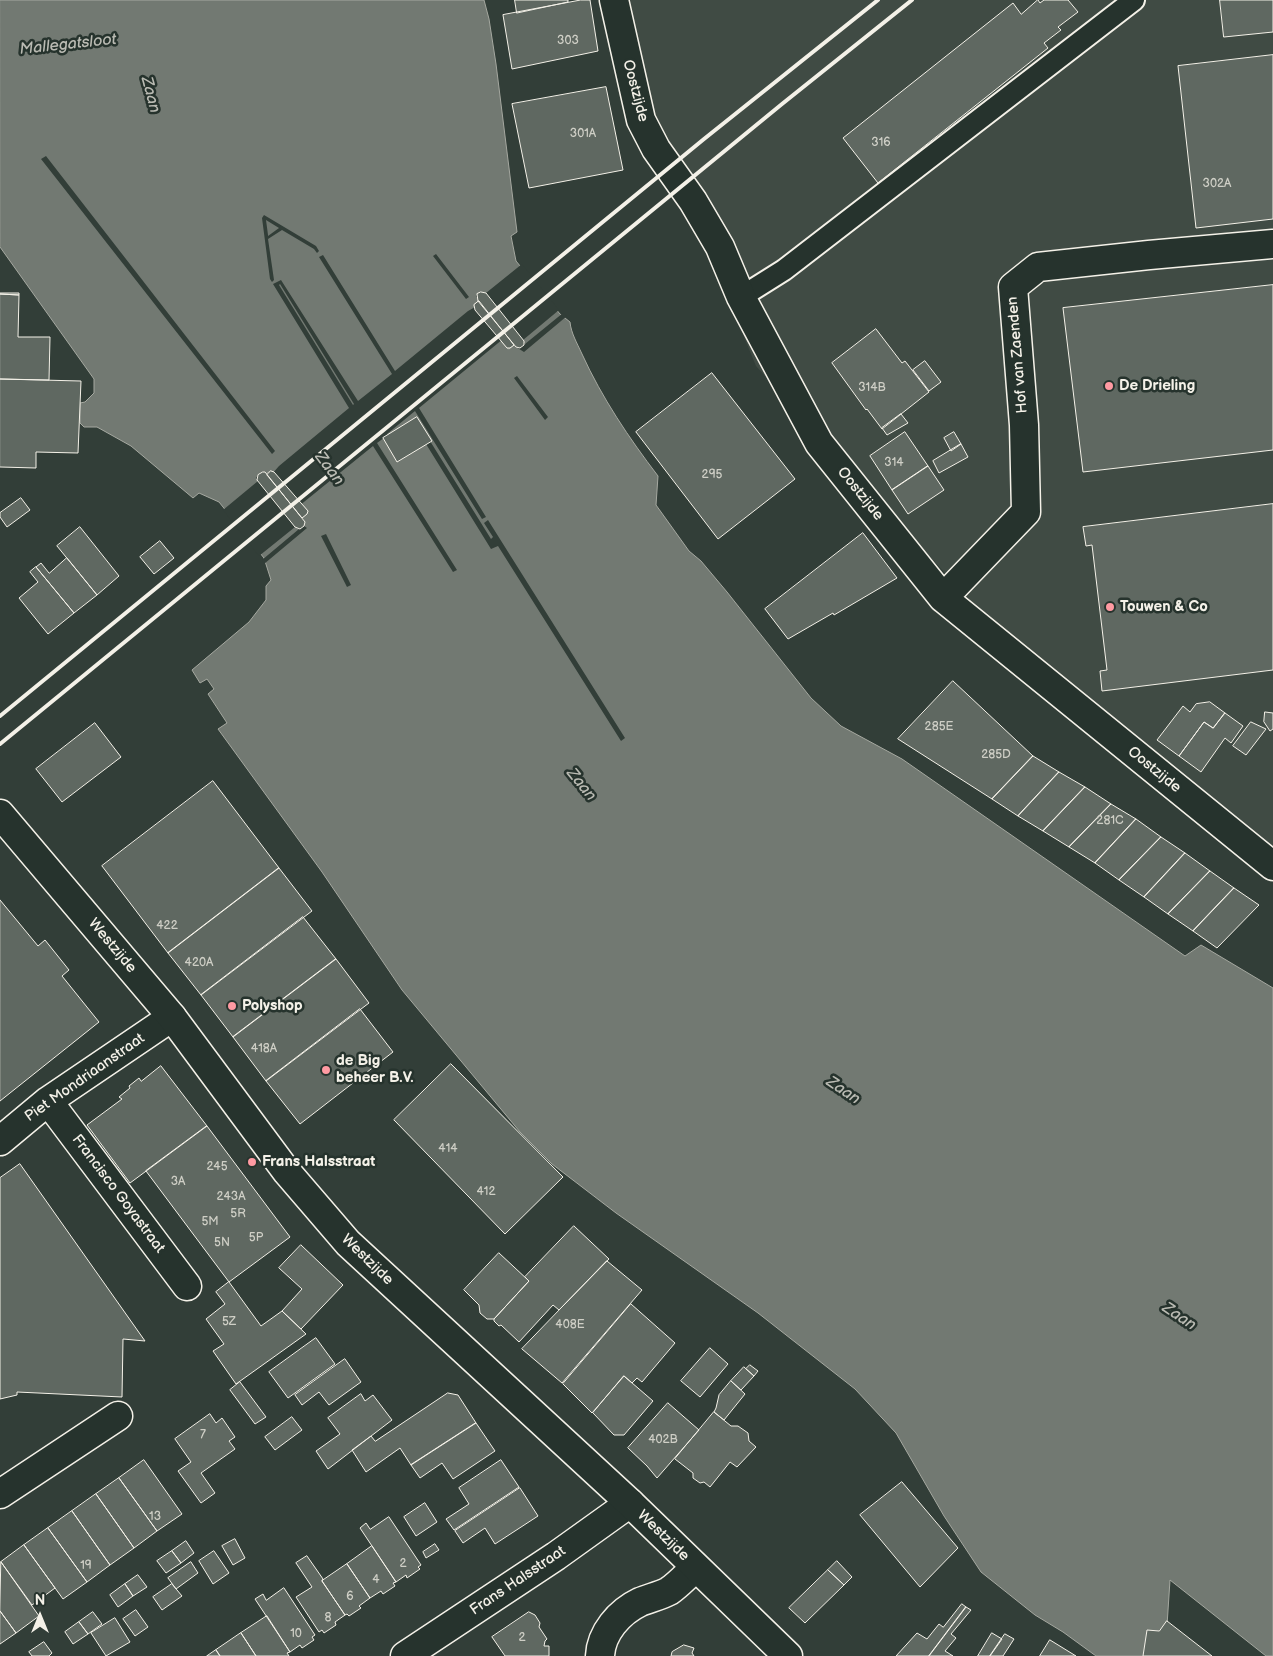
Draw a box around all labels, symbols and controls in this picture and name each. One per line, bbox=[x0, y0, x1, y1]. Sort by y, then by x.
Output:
water label: Mallegatsloot bbox=[19, 30, 117, 60]
house number: 303 bbox=[557, 34, 579, 48]
street label: Oostzijde bbox=[618, 58, 652, 124]
water label: Zaan bbox=[136, 75, 164, 115]
house number: 301A bbox=[570, 127, 596, 141]
house number: 316 bbox=[871, 136, 891, 150]
house number: 302A bbox=[1203, 177, 1231, 191]
street label: Hof van Zaenden bbox=[1004, 296, 1032, 414]
place label: De Drieling bbox=[1119, 377, 1195, 395]
marker: De Drieling bbox=[1103, 380, 1115, 392]
house number: 314B bbox=[858, 381, 886, 395]
water label: Zaan bbox=[310, 449, 348, 489]
house number: 314 bbox=[884, 456, 904, 470]
street label: Oostzijde bbox=[833, 464, 887, 524]
house number: 295 bbox=[702, 468, 722, 482]
place label: Touwen & Co bbox=[1120, 598, 1208, 616]
marker: Touwen & Co bbox=[1104, 601, 1116, 613]
house number: 285E bbox=[925, 720, 953, 734]
street label: Oostzijde bbox=[1124, 743, 1184, 797]
house number: 285D bbox=[981, 748, 1011, 762]
water label: Zaan bbox=[562, 765, 600, 805]
house number: 281C bbox=[1096, 814, 1124, 828]
street label: Westzijde bbox=[84, 915, 140, 977]
house number: 422 bbox=[156, 919, 178, 933]
house number: 420A bbox=[185, 956, 213, 970]
place label: Polyshop bbox=[242, 997, 303, 1015]
marker: Polyshop bbox=[226, 1000, 238, 1012]
street label: Piet Mondriaanstraat bbox=[22, 1030, 148, 1126]
house number: 418A bbox=[251, 1042, 277, 1056]
place label: de Big beheer B.V. bbox=[336, 1052, 414, 1087]
marker: de Big beheer B.V. bbox=[320, 1064, 332, 1076]
water label: Zaan bbox=[822, 1073, 864, 1109]
street label: Francisco Goyastraat bbox=[68, 1131, 168, 1257]
house number: 414 bbox=[438, 1142, 458, 1156]
place label: Frans Halsstraat bbox=[262, 1153, 375, 1171]
marker: Frans Halsstraat bbox=[246, 1156, 258, 1168]
house number: 245 bbox=[206, 1160, 228, 1174]
house number: 3A bbox=[171, 1175, 185, 1189]
house number: 412 bbox=[476, 1185, 496, 1199]
house number: 243A bbox=[217, 1190, 245, 1204]
house number: 5R bbox=[230, 1207, 246, 1221]
house number: 5M bbox=[201, 1215, 219, 1229]
house number: 5P bbox=[249, 1231, 263, 1245]
street label: Westzijde bbox=[337, 1231, 397, 1289]
house number: 5N bbox=[214, 1236, 230, 1250]
water label: Zaan bbox=[1158, 1299, 1200, 1335]
house number: 5Z bbox=[222, 1315, 236, 1329]
house number: 408E bbox=[555, 1318, 585, 1332]
house number: 7 bbox=[200, 1428, 206, 1442]
house number: 402B bbox=[648, 1433, 678, 1447]
street label: Westzijde bbox=[633, 1507, 693, 1565]
house number: 13 bbox=[149, 1510, 161, 1524]
street label: Frans Halsstraat bbox=[467, 1542, 569, 1620]
house number: 2 bbox=[399, 1557, 407, 1571]
house number: 19 bbox=[80, 1559, 92, 1573]
house number: 4 bbox=[372, 1573, 380, 1587]
house number: 6 bbox=[346, 1590, 354, 1604]
north arrow bbox=[15, 1591, 65, 1641]
text: N bbox=[35, 1592, 45, 1609]
house number: 8 bbox=[325, 1611, 331, 1625]
house number: 10 bbox=[290, 1627, 302, 1641]
house number: 2 bbox=[518, 1631, 526, 1645]

